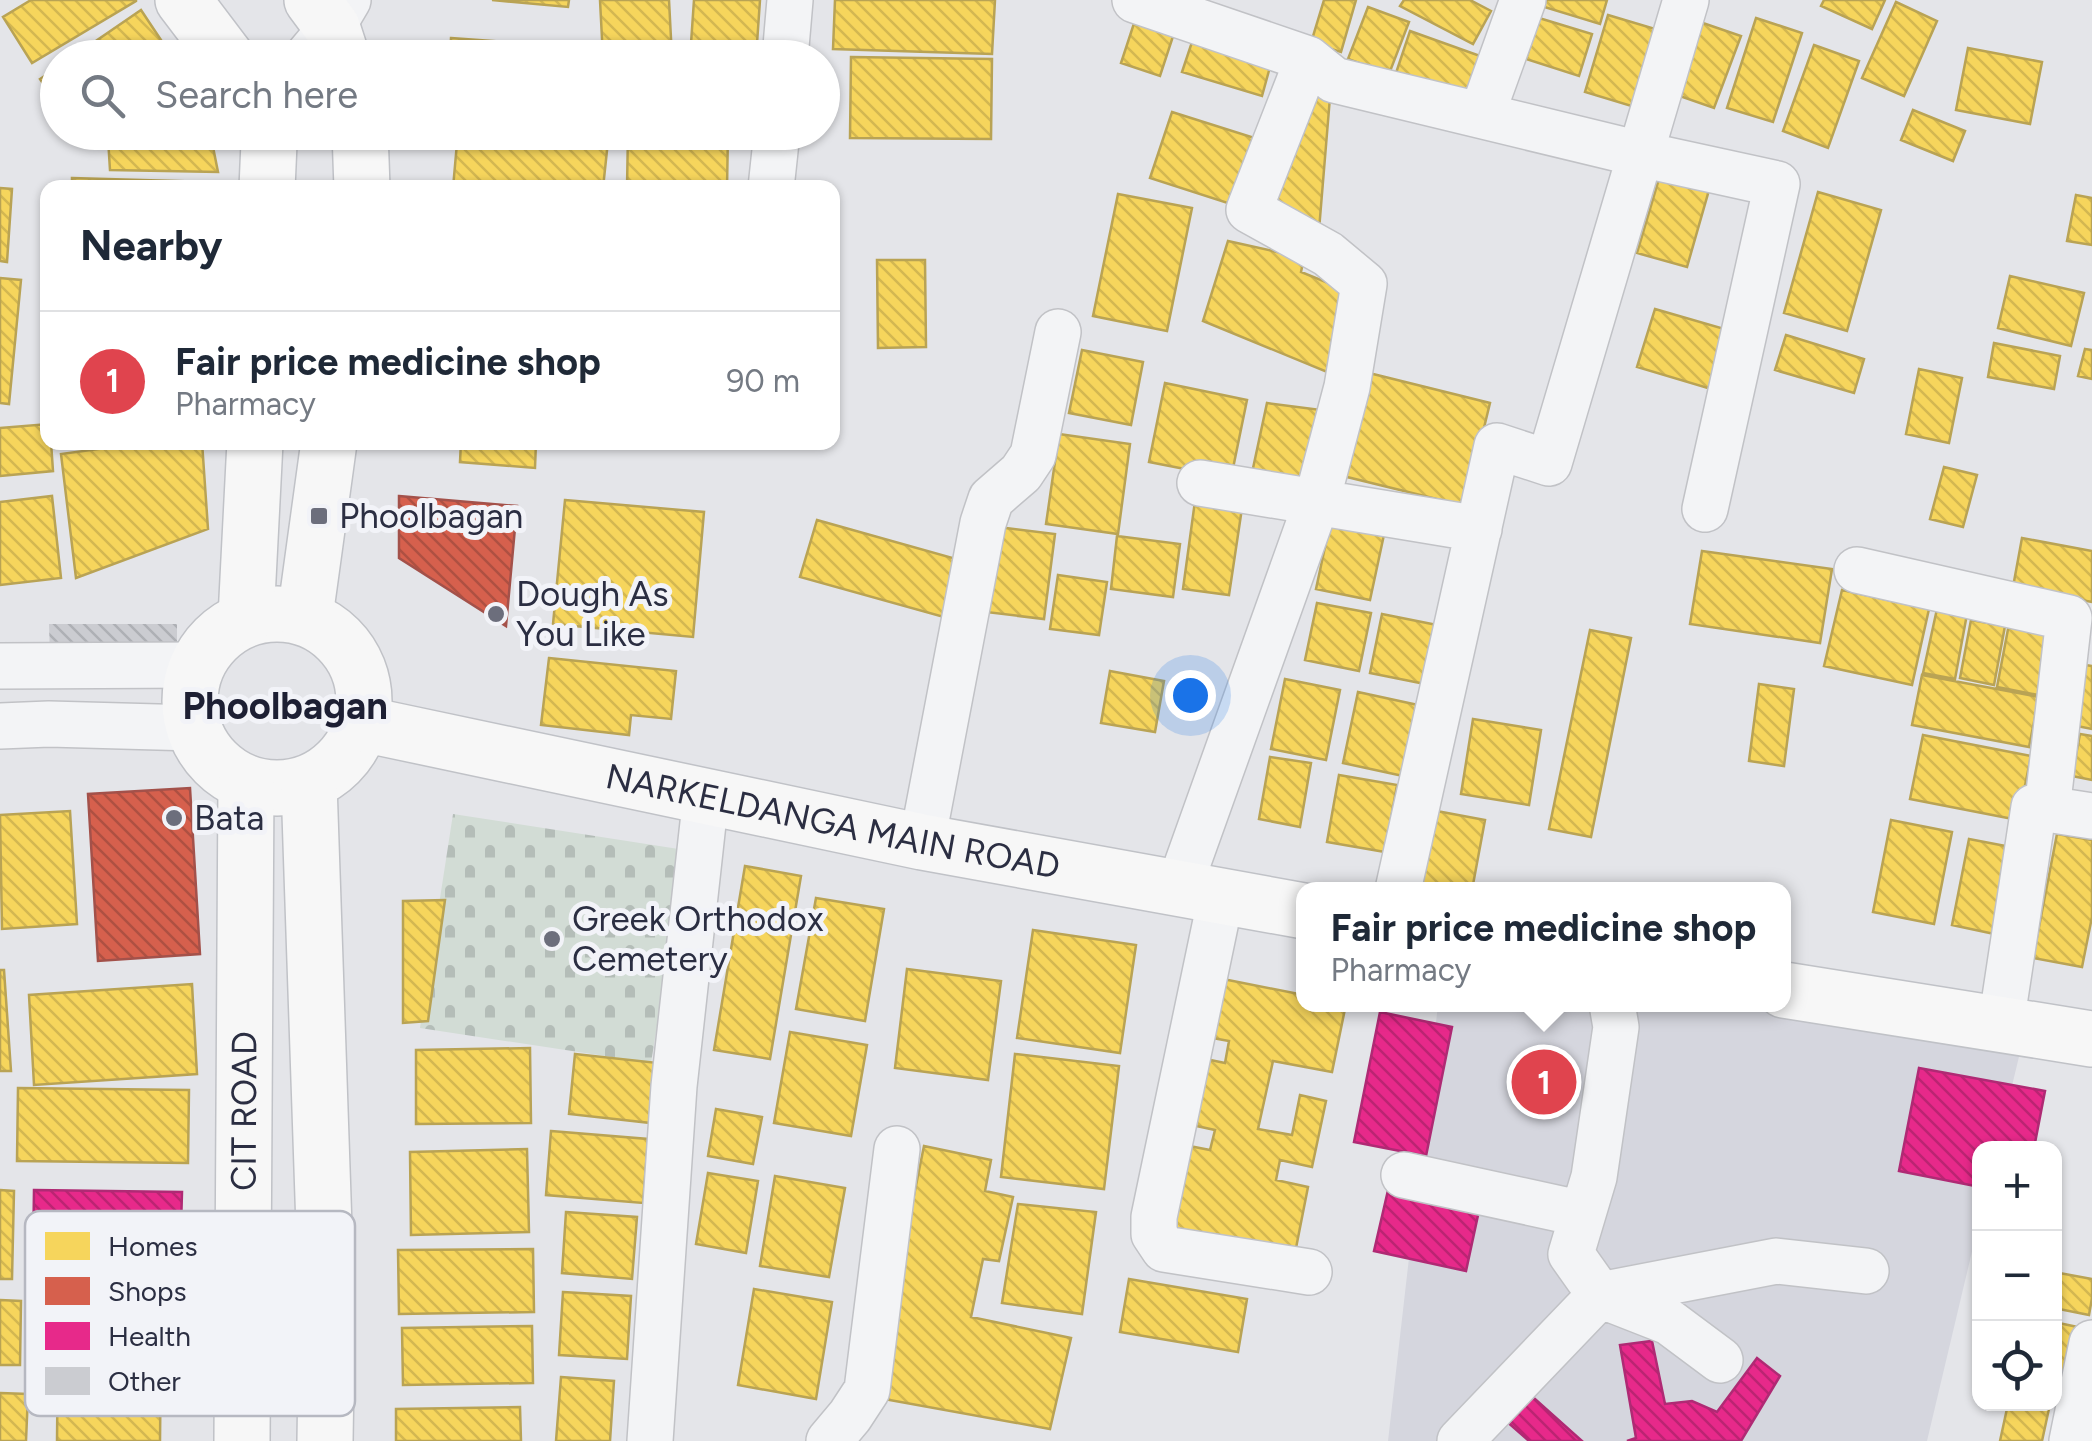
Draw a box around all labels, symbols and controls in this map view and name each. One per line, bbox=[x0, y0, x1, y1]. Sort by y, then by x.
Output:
search box bbox=[40, 40, 840, 150]
icon: search bbox=[75, 68, 130, 123]
text: Search here bbox=[155, 72, 358, 118]
text: Nearby bbox=[80, 220, 222, 271]
text: Fair price medicine shop bbox=[175, 339, 601, 385]
text: 1 bbox=[106, 362, 119, 400]
text: 90 m bbox=[726, 362, 800, 400]
text: Pharmacy bbox=[175, 385, 316, 423]
place label: Phoolbagan bbox=[339, 495, 523, 537]
marker: Phoolbagan bbox=[308, 505, 330, 527]
place label: Dough As You Like bbox=[516, 573, 669, 655]
marker: Dough As You Like bbox=[485, 603, 507, 625]
your location bbox=[1165, 670, 1216, 721]
district label: Phoolbagan bbox=[182, 683, 388, 729]
street label: NARKELDANGA MAIN ROAD bbox=[602, 755, 1063, 888]
place label: Bata bbox=[194, 797, 264, 839]
marker: Bata bbox=[163, 807, 185, 829]
popup bbox=[1296, 882, 1791, 1012]
place label: Greek Orthodox Cemetery bbox=[572, 898, 824, 980]
text: Fair price medicine shop bbox=[1331, 905, 1756, 951]
marker: Greek Orthodox Cemetery bbox=[541, 928, 563, 950]
text: Pharmacy bbox=[1331, 951, 1471, 989]
street label: CIT ROAD bbox=[223, 1031, 265, 1191]
pin: 1 bbox=[1512, 1044, 1576, 1120]
map controls bbox=[1972, 1141, 2062, 1411]
button: + bbox=[1972, 1141, 2062, 1231]
legend bbox=[25, 1211, 355, 1416]
text: Homes bbox=[108, 1229, 197, 1263]
button: − bbox=[1972, 1231, 2062, 1321]
text: Shops bbox=[108, 1274, 187, 1308]
text: Health bbox=[108, 1319, 191, 1353]
button: locate bbox=[1972, 1321, 2062, 1411]
text: Other bbox=[108, 1364, 181, 1398]

